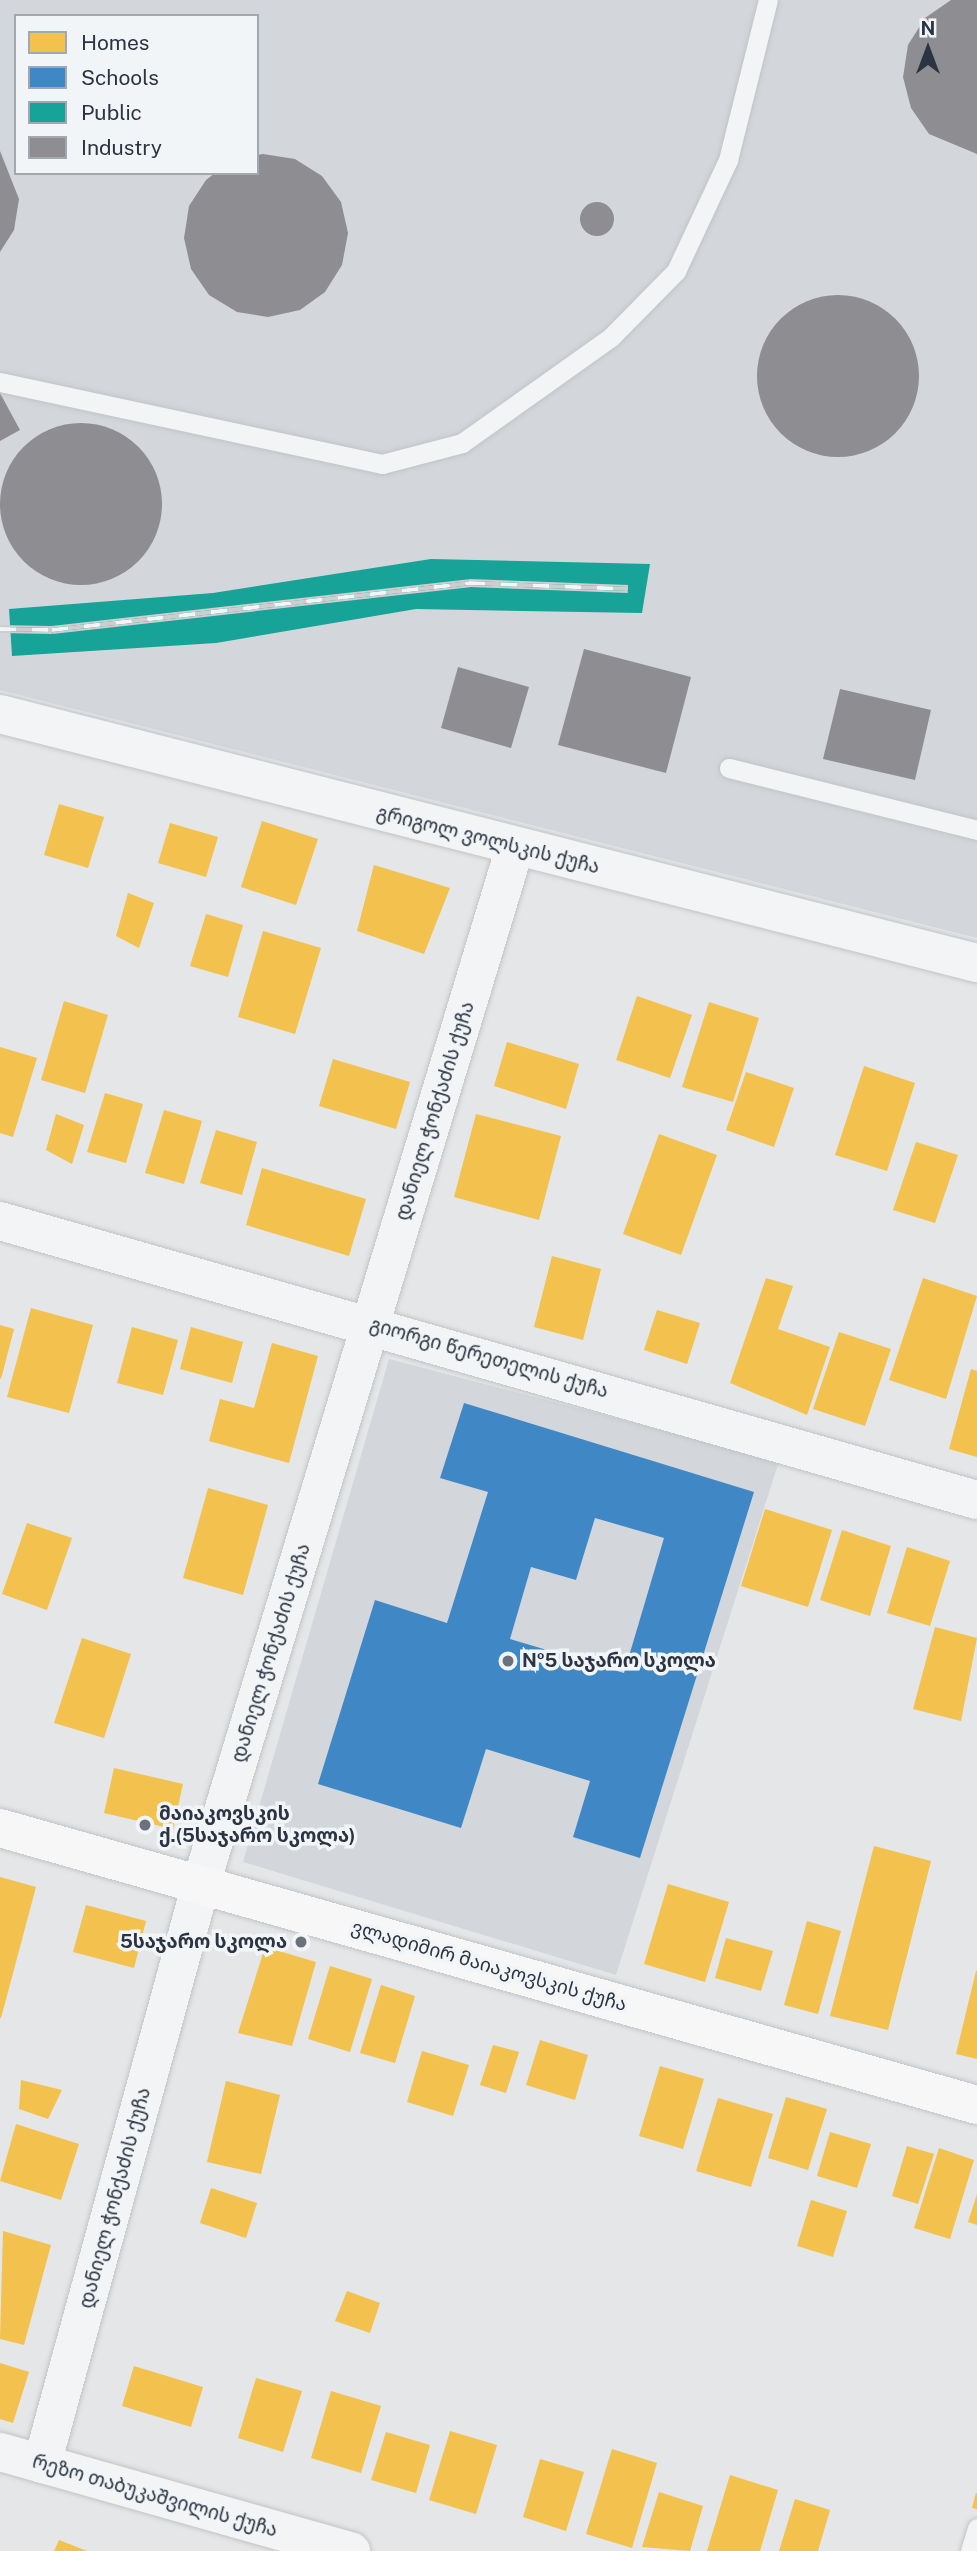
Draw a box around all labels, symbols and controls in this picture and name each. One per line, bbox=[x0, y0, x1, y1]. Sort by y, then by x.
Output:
legend bbox=[14, 14, 259, 175]
north arrow bbox=[893, 14, 963, 84]
text: N bbox=[921, 17, 935, 39]
text: Homes bbox=[81, 30, 149, 55]
text: Schools bbox=[81, 65, 159, 90]
text: Public bbox=[81, 100, 142, 125]
text: Industry bbox=[81, 135, 162, 160]
street label: გრიგოლ ვოლსკის ქუჩა bbox=[374, 801, 602, 879]
street label: დანიელ ჭონქაძის ქუჩა bbox=[391, 999, 479, 1223]
street label: გიორგი წერეთელის ქუჩა bbox=[367, 1313, 611, 1403]
street label: დანიელ ჭონქაძის ქუჩა bbox=[227, 1541, 315, 1765]
place label: №5 საჯარო სკოლა bbox=[522, 1650, 716, 1672]
marker: №5 საჯარო სკოლა bbox=[500, 1653, 516, 1669]
place label: მაიაკოვსკის ქ.(5საჯარო სკოლა) bbox=[159, 1803, 355, 1847]
marker: მაიაკოვსკის ქ.(5საჯარო სკოლა) bbox=[137, 1817, 153, 1833]
street label: ვლადიმირ მაიაკოვსკის ქუჩა bbox=[349, 1916, 629, 2016]
place label: 5საჯარო სკოლა bbox=[120, 1931, 287, 1953]
marker: 5საჯარო სკოლა bbox=[293, 1934, 309, 1950]
street label: დანიელ ჭონქაძის ქუჩა bbox=[75, 2085, 155, 2311]
street label: რეზო თაბუკაშვილის ქუჩა bbox=[30, 2450, 280, 2542]

